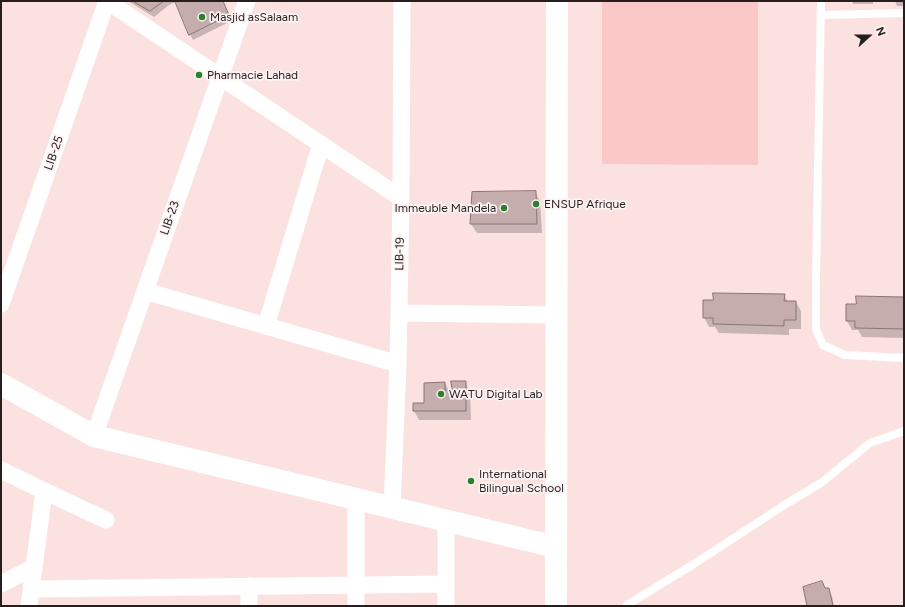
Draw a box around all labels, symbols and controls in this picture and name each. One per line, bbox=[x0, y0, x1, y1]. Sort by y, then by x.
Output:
place label: Masjid asSalaam bbox=[210, 10, 298, 24]
marker: Masjid asSalaam bbox=[197, 12, 207, 22]
north arrow bbox=[849, 16, 889, 56]
text: N bbox=[873, 25, 888, 38]
place label: Pharmacie Lahad bbox=[207, 68, 298, 82]
marker: Pharmacie Lahad bbox=[194, 70, 204, 80]
street label: LIB-25 bbox=[41, 134, 67, 172]
place label: ENSUP Afrique bbox=[544, 197, 626, 211]
street label: LIB-23 bbox=[157, 199, 183, 237]
marker: ENSUP Afrique bbox=[531, 199, 541, 209]
place label: Immeuble Mandela bbox=[395, 201, 496, 215]
marker: Immeuble Mandela bbox=[499, 203, 509, 213]
street label: LIB-19 bbox=[393, 237, 407, 271]
place label: WATU Digital Lab bbox=[449, 387, 543, 401]
marker: WATU Digital Lab bbox=[436, 389, 446, 399]
place label: International Bilingual School bbox=[479, 467, 564, 495]
marker: International Bilingual School bbox=[466, 476, 476, 486]

